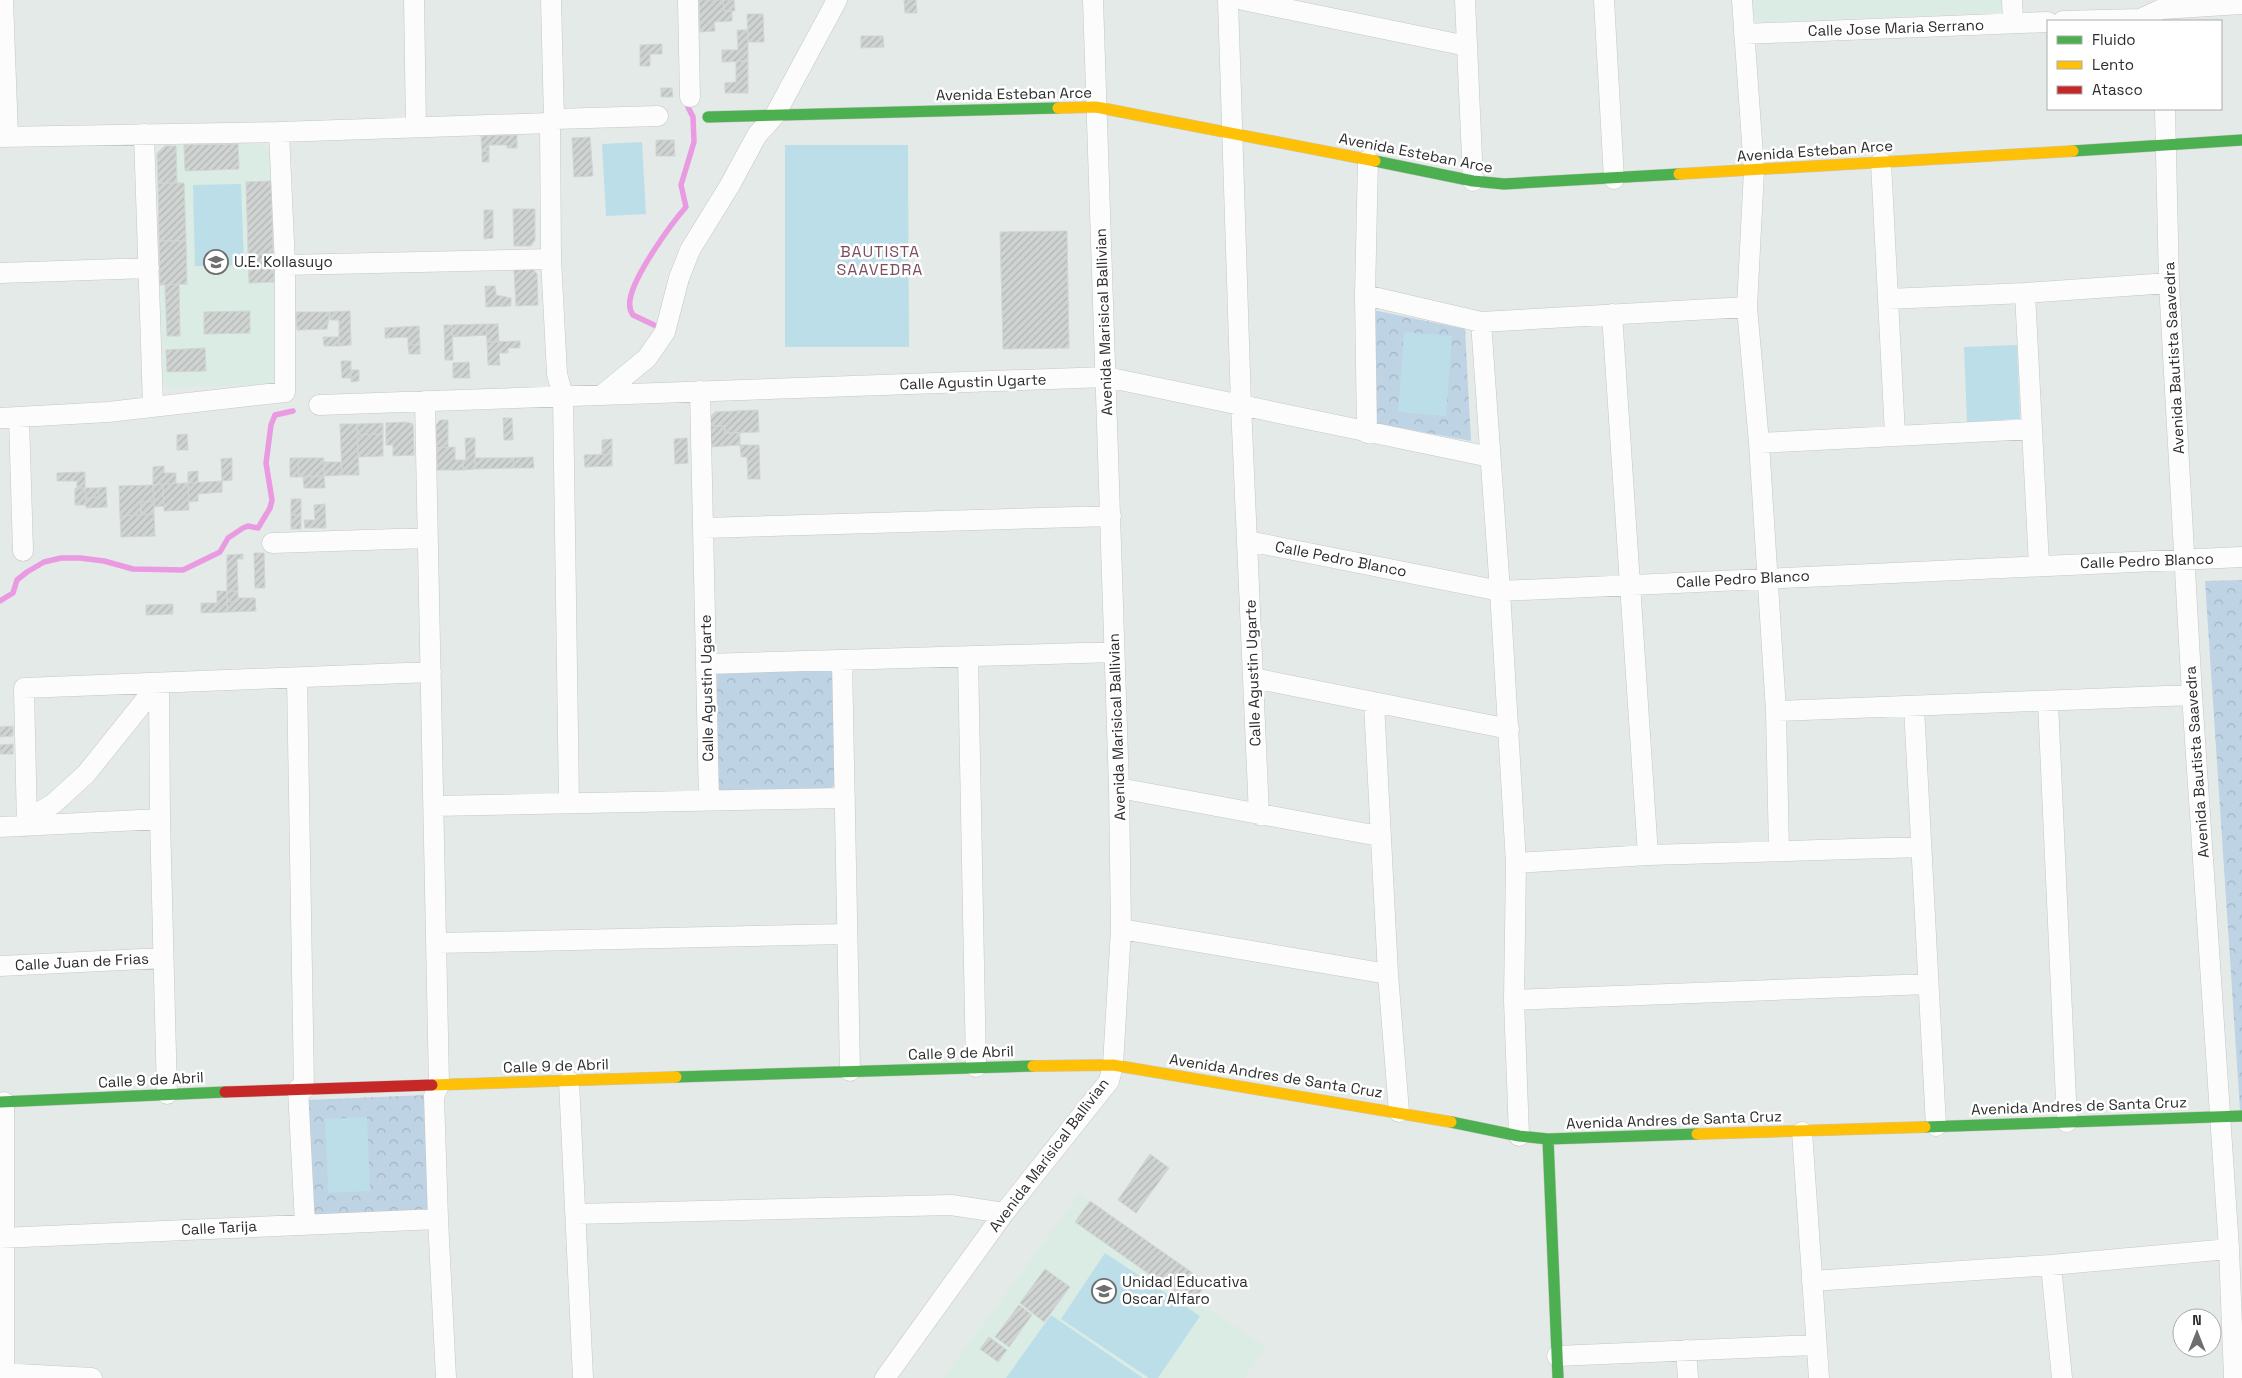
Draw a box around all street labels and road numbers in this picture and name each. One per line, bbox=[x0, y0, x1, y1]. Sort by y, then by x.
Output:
street label: Calle Jose Maria Serrano bbox=[1808, 15, 1984, 40]
street label: Avenida Esteban Arce bbox=[936, 83, 1092, 104]
street label: Avenida Esteban Arce bbox=[1338, 128, 1495, 177]
street label: Avenida Esteban Arce bbox=[1736, 136, 1894, 165]
street label: Avenida Marisical Ballivian bbox=[1091, 228, 1116, 416]
street label: Avenida Bautista Saavedra bbox=[2159, 261, 2188, 455]
street label: Calle Agustin Ugarte bbox=[899, 369, 1047, 394]
street label: Calle Pedro Blanco bbox=[1274, 536, 1409, 581]
street label: Calle Pedro Blanco bbox=[2080, 549, 2214, 572]
street label: Calle Pedro Blanco bbox=[1676, 566, 1810, 591]
street label: Calle Agustin Ugarte bbox=[1240, 599, 1265, 747]
street label: Calle Agustin Ugarte bbox=[696, 614, 717, 762]
street label: Avenida Marisical Ballivian bbox=[1104, 633, 1129, 821]
street label: Avenida Bautista Saavedra bbox=[2180, 665, 2213, 859]
street label: Calle Juan de Frias bbox=[15, 949, 149, 974]
street label: Calle 9 de Abril bbox=[908, 1041, 1014, 1064]
street label: Avenida Andres de Santa Cruz bbox=[1168, 1049, 1384, 1102]
street label: Calle 9 de Abril bbox=[503, 1054, 609, 1077]
street label: Calle 9 de Abril bbox=[98, 1067, 204, 1092]
street label: Avenida Marisical Ballivian bbox=[985, 1074, 1113, 1235]
street label: Avenida Andres de Santa Cruz bbox=[1971, 1092, 2187, 1119]
street label: Avenida Andres de Santa Cruz bbox=[1566, 1106, 1782, 1133]
street label: Calle Tarija bbox=[181, 1216, 258, 1239]

